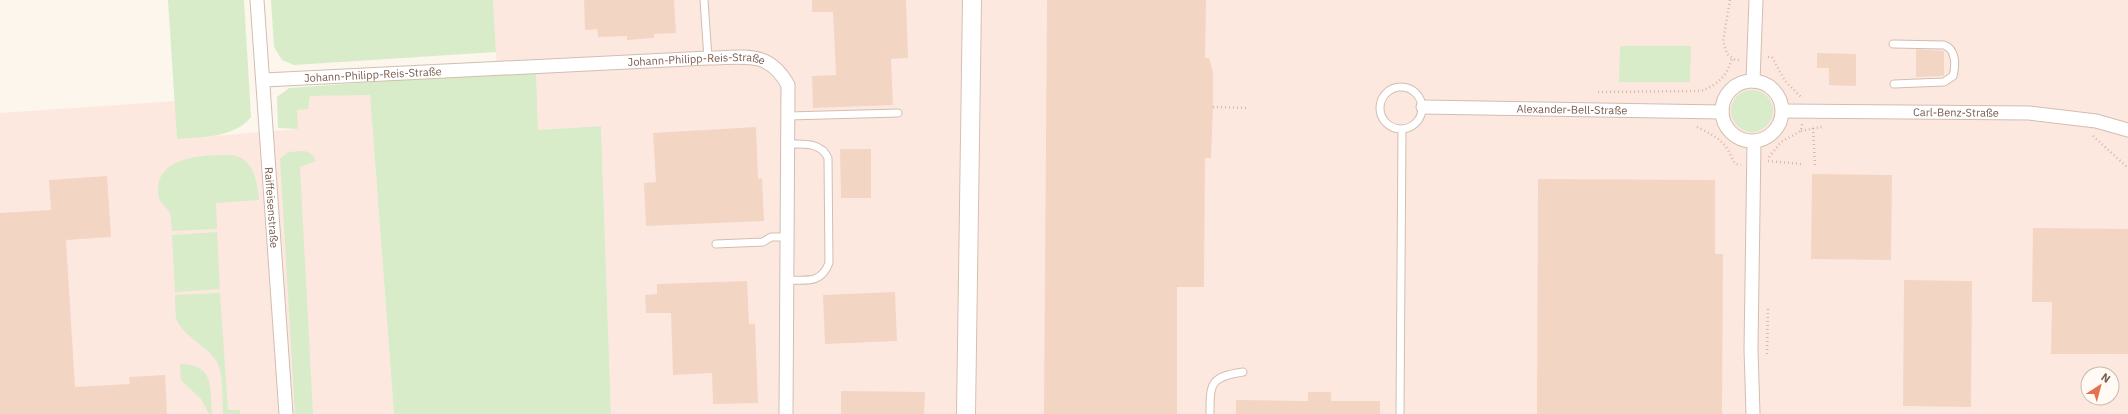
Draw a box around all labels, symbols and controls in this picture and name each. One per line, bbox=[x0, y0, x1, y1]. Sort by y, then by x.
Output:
street label: Johann-Philipp-Reis-Straße bbox=[627, 50, 767, 69]
street label: Johann-Philipp-Reis-Straße bbox=[304, 64, 442, 85]
street label: Alexander-Bell-Straße bbox=[1516, 102, 1628, 117]
street label: Carl-Benz-Straße bbox=[1913, 105, 1999, 120]
street label: Raiffeisenstraße bbox=[262, 166, 281, 249]
north arrow bbox=[2080, 366, 2120, 406]
text: N bbox=[2099, 370, 2113, 386]

